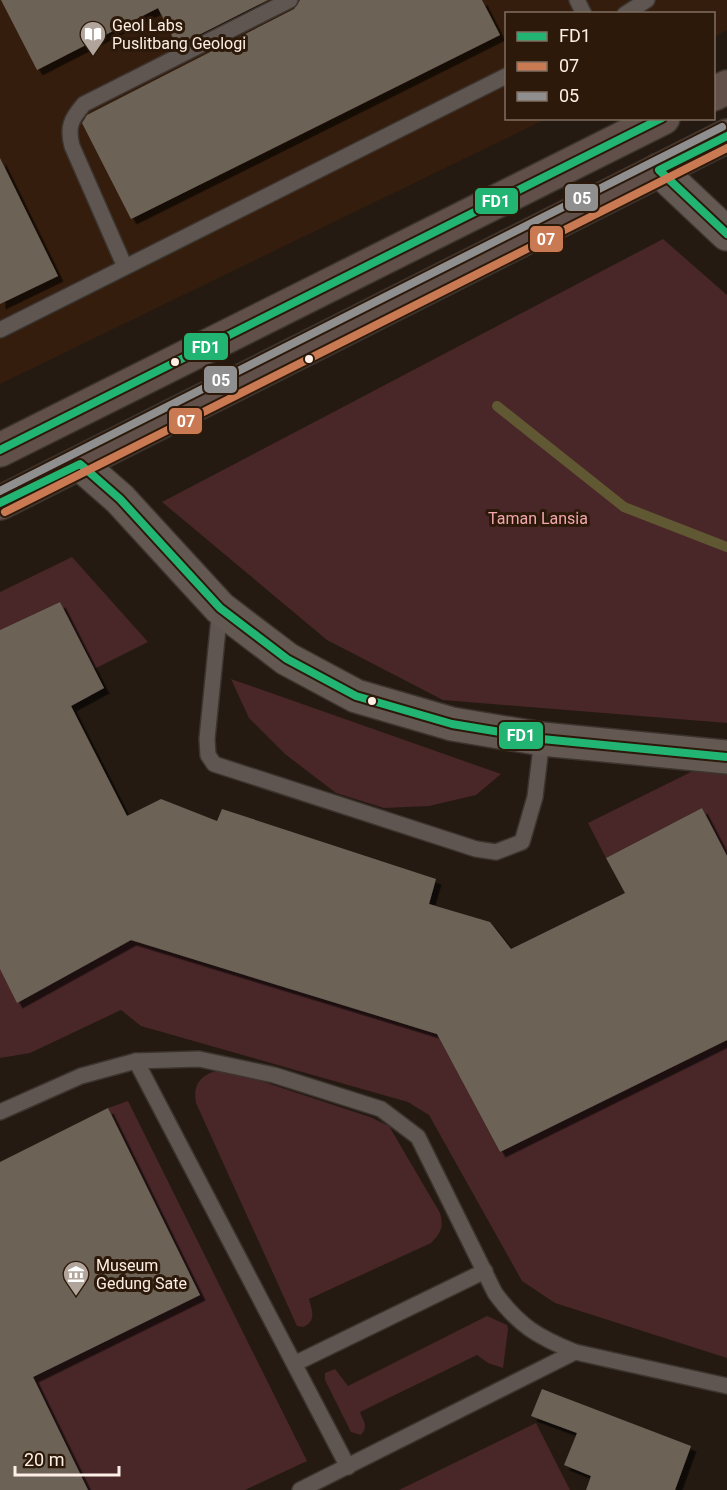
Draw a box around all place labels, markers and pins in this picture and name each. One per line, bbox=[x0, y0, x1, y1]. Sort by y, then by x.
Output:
place label: Geol Labs Puslitbang Geologi bbox=[112, 16, 246, 53]
library icon: Geol Labs Puslitbang Geologi bbox=[78, 19, 108, 57]
unlabelled marker bbox=[303, 353, 315, 365]
unlabelled marker bbox=[169, 356, 181, 368]
unlabelled marker bbox=[366, 695, 378, 707]
place label: Museum Gedung Sate bbox=[96, 1256, 187, 1293]
museum icon: Museum Gedung Sate bbox=[61, 1259, 91, 1297]

